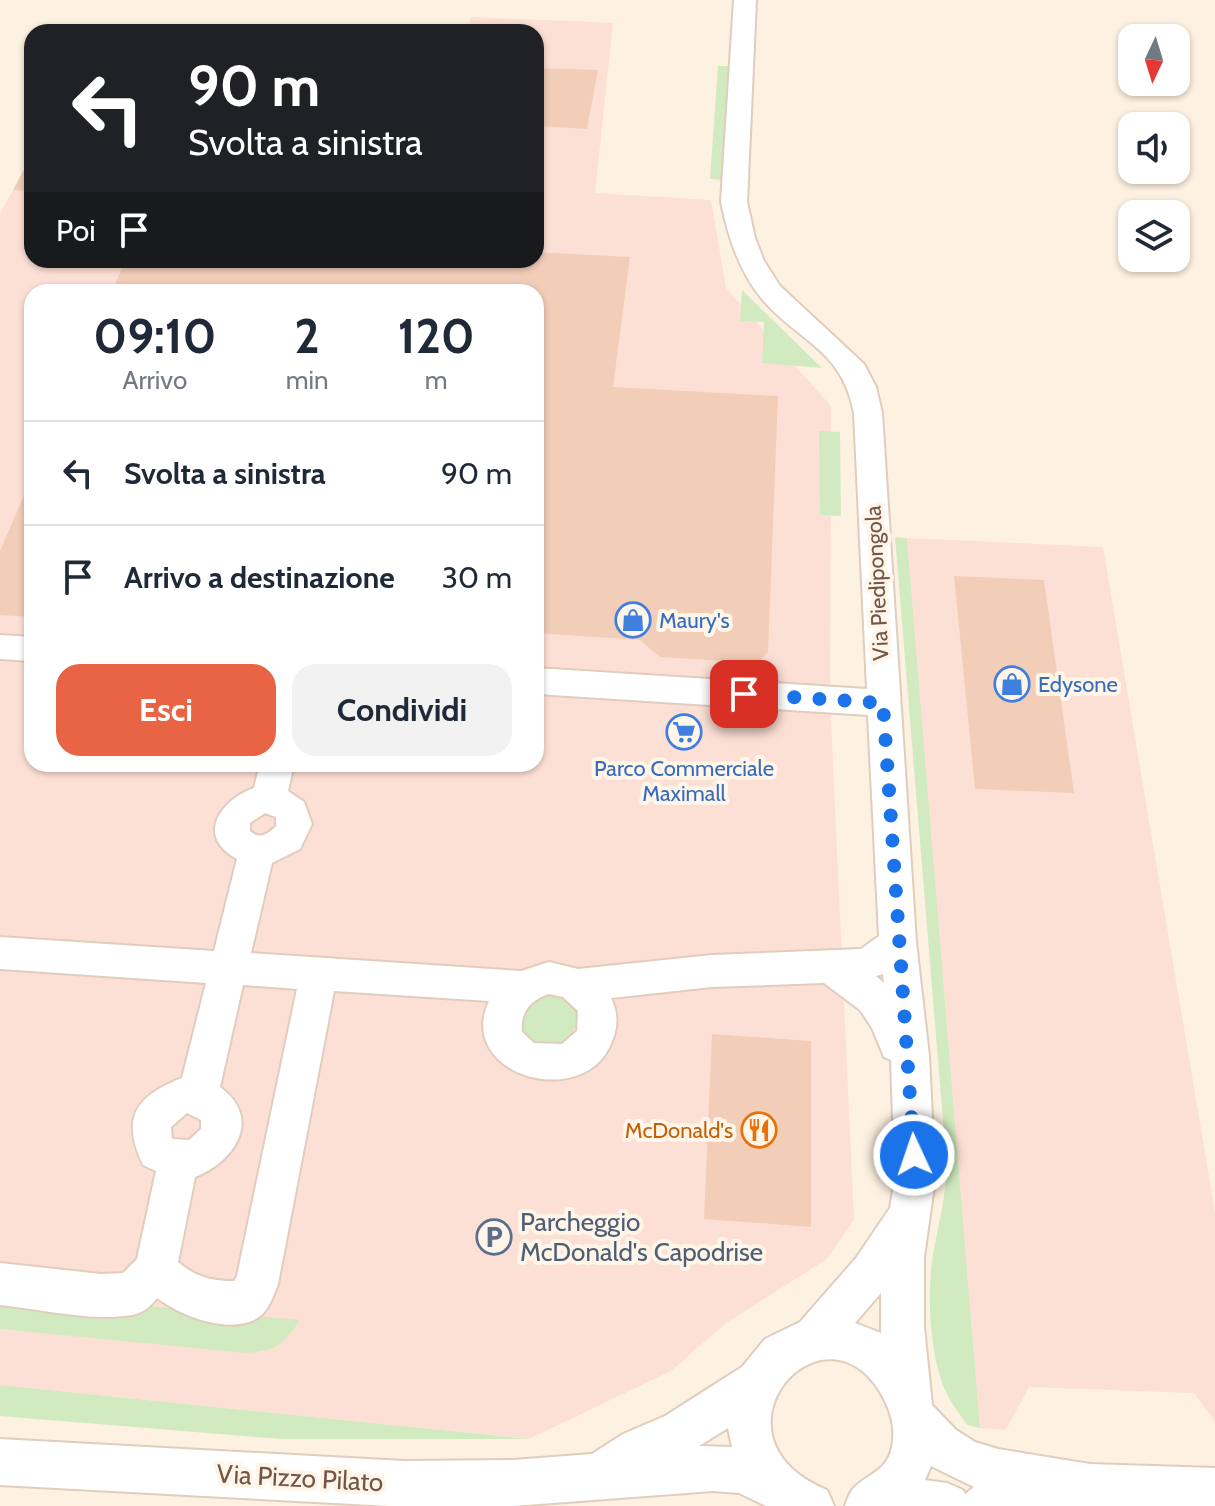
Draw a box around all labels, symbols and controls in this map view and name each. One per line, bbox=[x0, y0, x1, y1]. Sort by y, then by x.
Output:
north arrow bbox=[1118, 24, 1190, 96]
map controls bbox=[1118, 24, 1190, 272]
text: 90 m bbox=[188, 52, 320, 120]
icon: left bbox=[56, 56, 160, 160]
button: sound bbox=[1118, 112, 1190, 184]
text: Svolta a sinistra bbox=[188, 120, 423, 164]
button: layers bbox=[1118, 200, 1190, 272]
icon: arrive bbox=[112, 208, 156, 252]
text: Poi bbox=[56, 212, 96, 249]
text: 09:10 bbox=[93, 307, 216, 365]
text: 2 bbox=[294, 307, 320, 365]
text: 120 bbox=[398, 307, 475, 365]
text: Arrivo bbox=[122, 364, 187, 396]
text: min bbox=[286, 364, 328, 396]
text: m bbox=[425, 364, 448, 396]
icon: left bbox=[56, 451, 100, 495]
text: Svolta a sinistra bbox=[124, 455, 326, 492]
text: 90 m bbox=[441, 455, 512, 492]
street label: Via Piedipongola bbox=[859, 504, 895, 661]
icon: arrive bbox=[56, 555, 100, 599]
text: Arrivo a destinazione bbox=[124, 559, 395, 596]
text: 30 m bbox=[442, 559, 512, 596]
shop icon: Maury's bbox=[614, 601, 652, 639]
place label: Maury's bbox=[659, 607, 730, 634]
pin bbox=[710, 660, 778, 728]
button: Esci bbox=[56, 664, 276, 756]
button: Condividi bbox=[292, 664, 512, 756]
shop icon: Edysone bbox=[993, 665, 1031, 703]
place label: Edysone bbox=[1038, 671, 1118, 698]
icon: arrive bbox=[722, 672, 766, 716]
supermarket icon: Parco Commerciale Maximall bbox=[665, 713, 703, 751]
place label: Parco Commerciale Maximall bbox=[594, 755, 774, 807]
restaurant icon: McDonald's bbox=[740, 1111, 778, 1149]
position arrow bbox=[872, 1113, 956, 1197]
place label: McDonald's bbox=[625, 1117, 733, 1144]
place label: Parcheggio McDonald's Capodrise bbox=[520, 1206, 763, 1268]
parking icon: Parcheggio McDonald's Capodrise bbox=[475, 1218, 513, 1256]
street label: Via Pizzo Pilato bbox=[216, 1458, 384, 1498]

